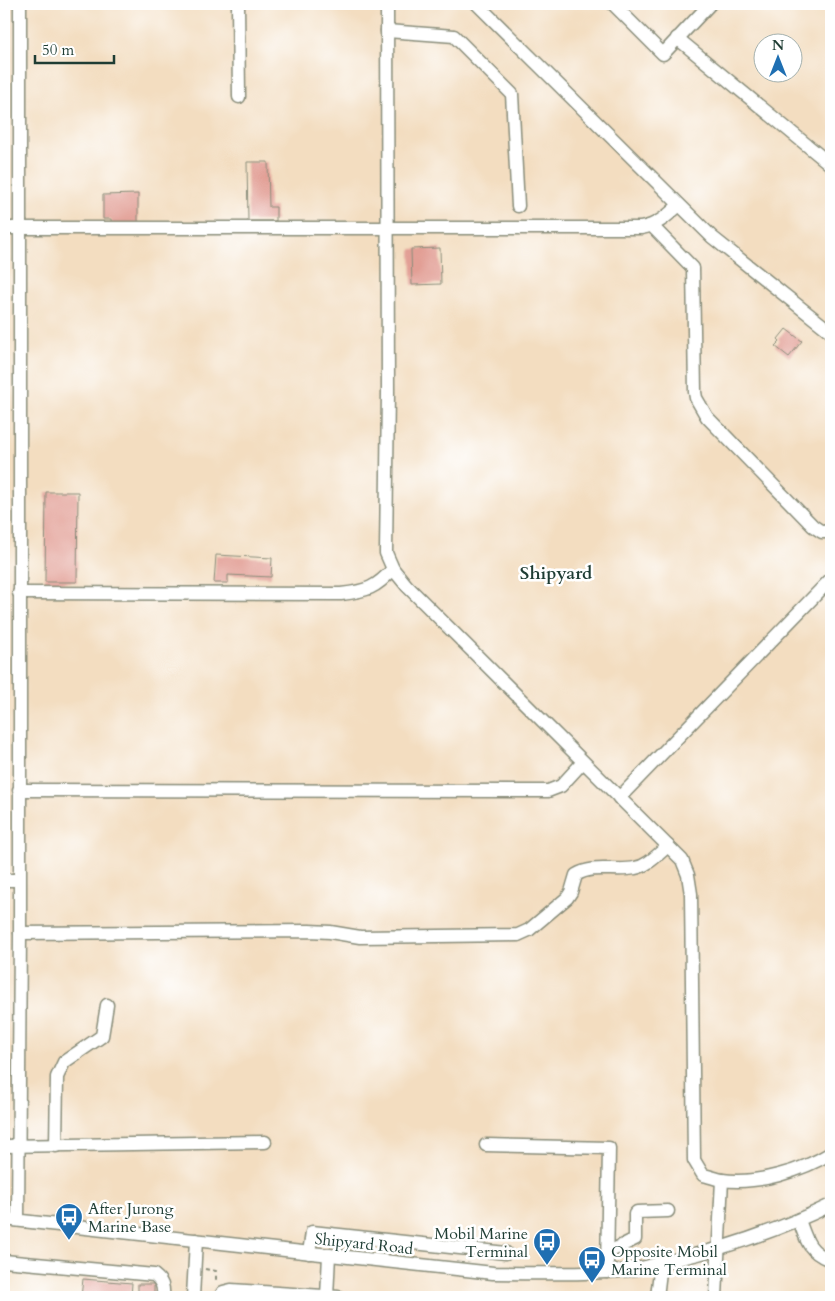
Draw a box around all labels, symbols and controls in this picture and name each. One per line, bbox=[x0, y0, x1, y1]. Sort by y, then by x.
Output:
scale bar bbox=[35, 32, 114, 64]
north arrow bbox=[752, 32, 802, 82]
text: N bbox=[772, 36, 784, 55]
text: 50 m bbox=[42, 40, 74, 60]
district label: Shipyard bbox=[520, 561, 593, 586]
place label: After Jurong Marine Base bbox=[88, 1198, 173, 1238]
bus stop icon: After Jurong Marine Base bbox=[54, 1202, 84, 1241]
place label: Mobil Marine Terminal bbox=[434, 1223, 528, 1263]
bus stop icon: Mobil Marine Terminal bbox=[532, 1227, 562, 1266]
street label: Shipyard Road bbox=[314, 1228, 415, 1260]
place label: Opposite Mobil Marine Terminal bbox=[611, 1241, 727, 1281]
bus stop icon: Opposite Mobil Marine Terminal bbox=[577, 1245, 607, 1284]

